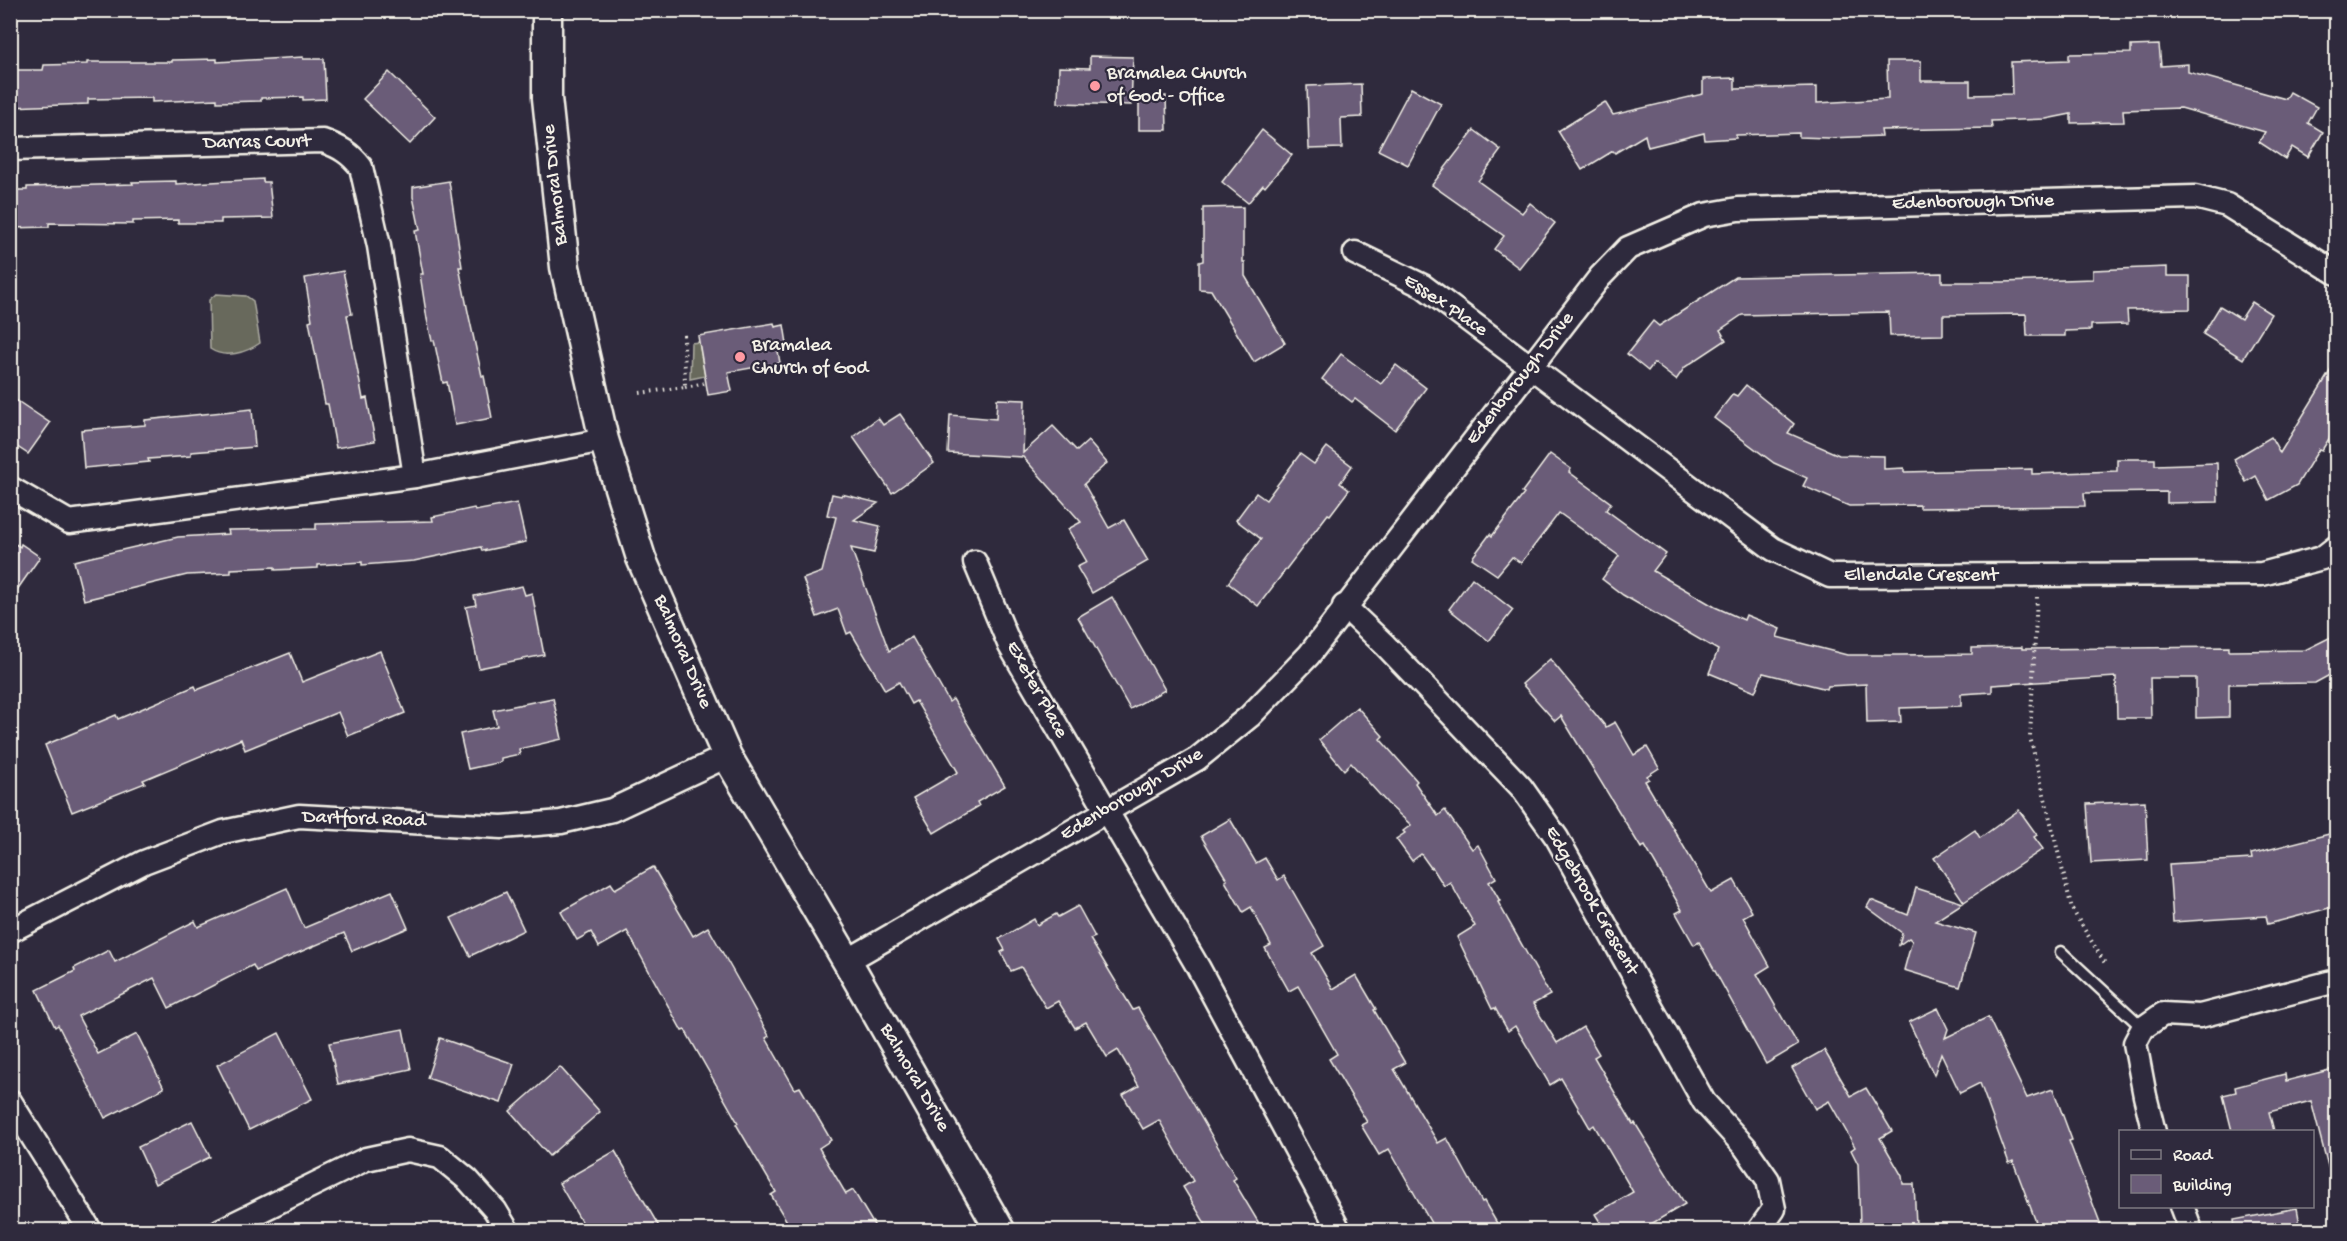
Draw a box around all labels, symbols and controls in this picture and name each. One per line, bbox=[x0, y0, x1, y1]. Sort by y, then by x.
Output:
place label: Bramalea Church of God - Office bbox=[1106, 63, 1247, 109]
marker: Bramalea Church of God - Office bbox=[1088, 79, 1102, 93]
street label: Balmoral Drive bbox=[538, 123, 574, 247]
street label: Darras Court bbox=[201, 131, 313, 155]
street label: Edenborough Drive bbox=[1892, 190, 2055, 216]
street label: Essex Place bbox=[1399, 270, 1492, 343]
street label: Edenborough Drive bbox=[1462, 307, 1580, 450]
place label: Bramalea Church of God bbox=[751, 335, 871, 381]
marker: Bramalea Church of God bbox=[733, 350, 747, 364]
street label: Ellendale Crescent bbox=[1844, 565, 2000, 588]
street label: Balmoral Drive bbox=[647, 591, 717, 713]
street label: Exeter Place bbox=[1000, 638, 1072, 743]
street label: Edenborough Drive bbox=[1057, 743, 1208, 847]
street label: Dartford Road bbox=[300, 806, 428, 834]
street label: Edgebrook Crescent bbox=[1539, 822, 1644, 981]
street label: Balmoral Drive bbox=[873, 1019, 955, 1137]
legend bbox=[2119, 1130, 2314, 1208]
text: Road bbox=[2173, 1146, 2214, 1167]
text: Building bbox=[2172, 1176, 2232, 1197]

